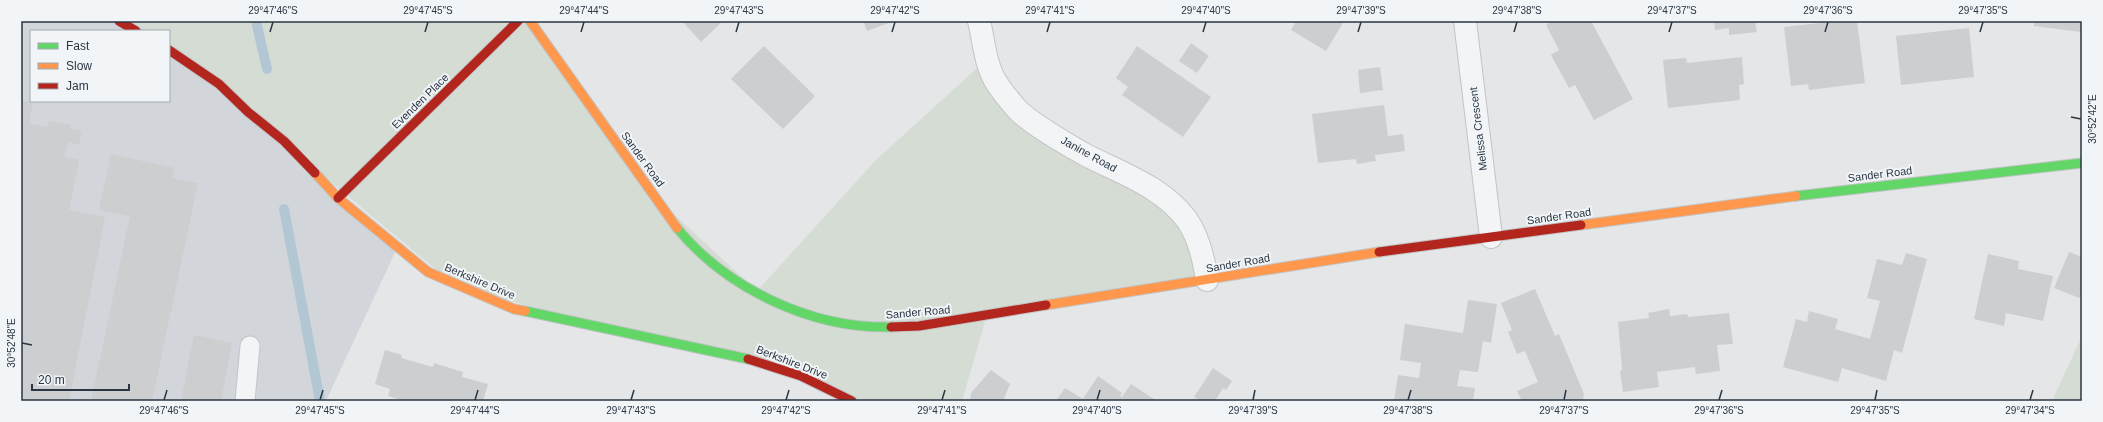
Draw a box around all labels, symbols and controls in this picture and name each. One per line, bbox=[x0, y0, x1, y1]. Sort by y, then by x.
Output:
text: 29°47'46"S bbox=[248, 5, 298, 16]
text: 29°47'45"S bbox=[403, 5, 453, 16]
text: 29°47'44"S bbox=[559, 5, 609, 16]
text: 29°47'43"S bbox=[714, 5, 764, 16]
text: 29°47'42"S bbox=[870, 5, 920, 16]
text: 29°47'41"S bbox=[1025, 5, 1075, 16]
text: 29°47'40"S bbox=[1181, 5, 1231, 16]
text: 29°47'39"S bbox=[1336, 5, 1386, 16]
text: 29°47'38"S bbox=[1492, 5, 1542, 16]
text: 29°47'37"S bbox=[1647, 5, 1697, 16]
text: 29°47'36"S bbox=[1803, 5, 1853, 16]
text: 29°47'35"S bbox=[1958, 5, 2008, 16]
legend bbox=[30, 30, 170, 102]
text: Fast bbox=[66, 39, 90, 53]
text: Slow bbox=[66, 59, 92, 73]
street label: Evenden Place bbox=[389, 71, 451, 131]
text: Jam bbox=[66, 79, 89, 93]
street label: Melissa Crescent bbox=[1467, 86, 1489, 172]
text: 30°52'42"E bbox=[2087, 94, 2098, 144]
street label: Sander Road bbox=[619, 129, 667, 189]
street label: Janine Road bbox=[1059, 134, 1119, 174]
street label: Sander Road bbox=[1847, 164, 1913, 184]
street label: Sander Road bbox=[1526, 206, 1592, 226]
street label: Sander Road bbox=[1205, 251, 1271, 275]
street label: Berkshire Drive bbox=[443, 261, 517, 301]
street label: Sander Road bbox=[885, 303, 951, 321]
text: 30°52'48"E bbox=[6, 318, 17, 368]
street label: Berkshire Drive bbox=[755, 343, 829, 381]
scale bar bbox=[32, 366, 129, 392]
text: 20 m bbox=[38, 373, 65, 387]
text: 29°47'46"S bbox=[139, 405, 189, 416]
text: 29°47'45"S bbox=[295, 405, 345, 416]
text: 29°47'44"S bbox=[450, 405, 500, 416]
text: 29°47'43"S bbox=[606, 405, 656, 416]
text: 29°47'42"S bbox=[761, 405, 811, 416]
text: 29°47'41"S bbox=[917, 405, 967, 416]
text: 29°47'40"S bbox=[1072, 405, 1122, 416]
text: 29°47'39"S bbox=[1228, 405, 1278, 416]
text: 29°47'38"S bbox=[1383, 405, 1433, 416]
text: 29°47'37"S bbox=[1539, 405, 1589, 416]
text: 29°47'36"S bbox=[1694, 405, 1744, 416]
text: 29°47'35"S bbox=[1850, 405, 1900, 416]
text: 29°47'34"S bbox=[2005, 405, 2055, 416]

